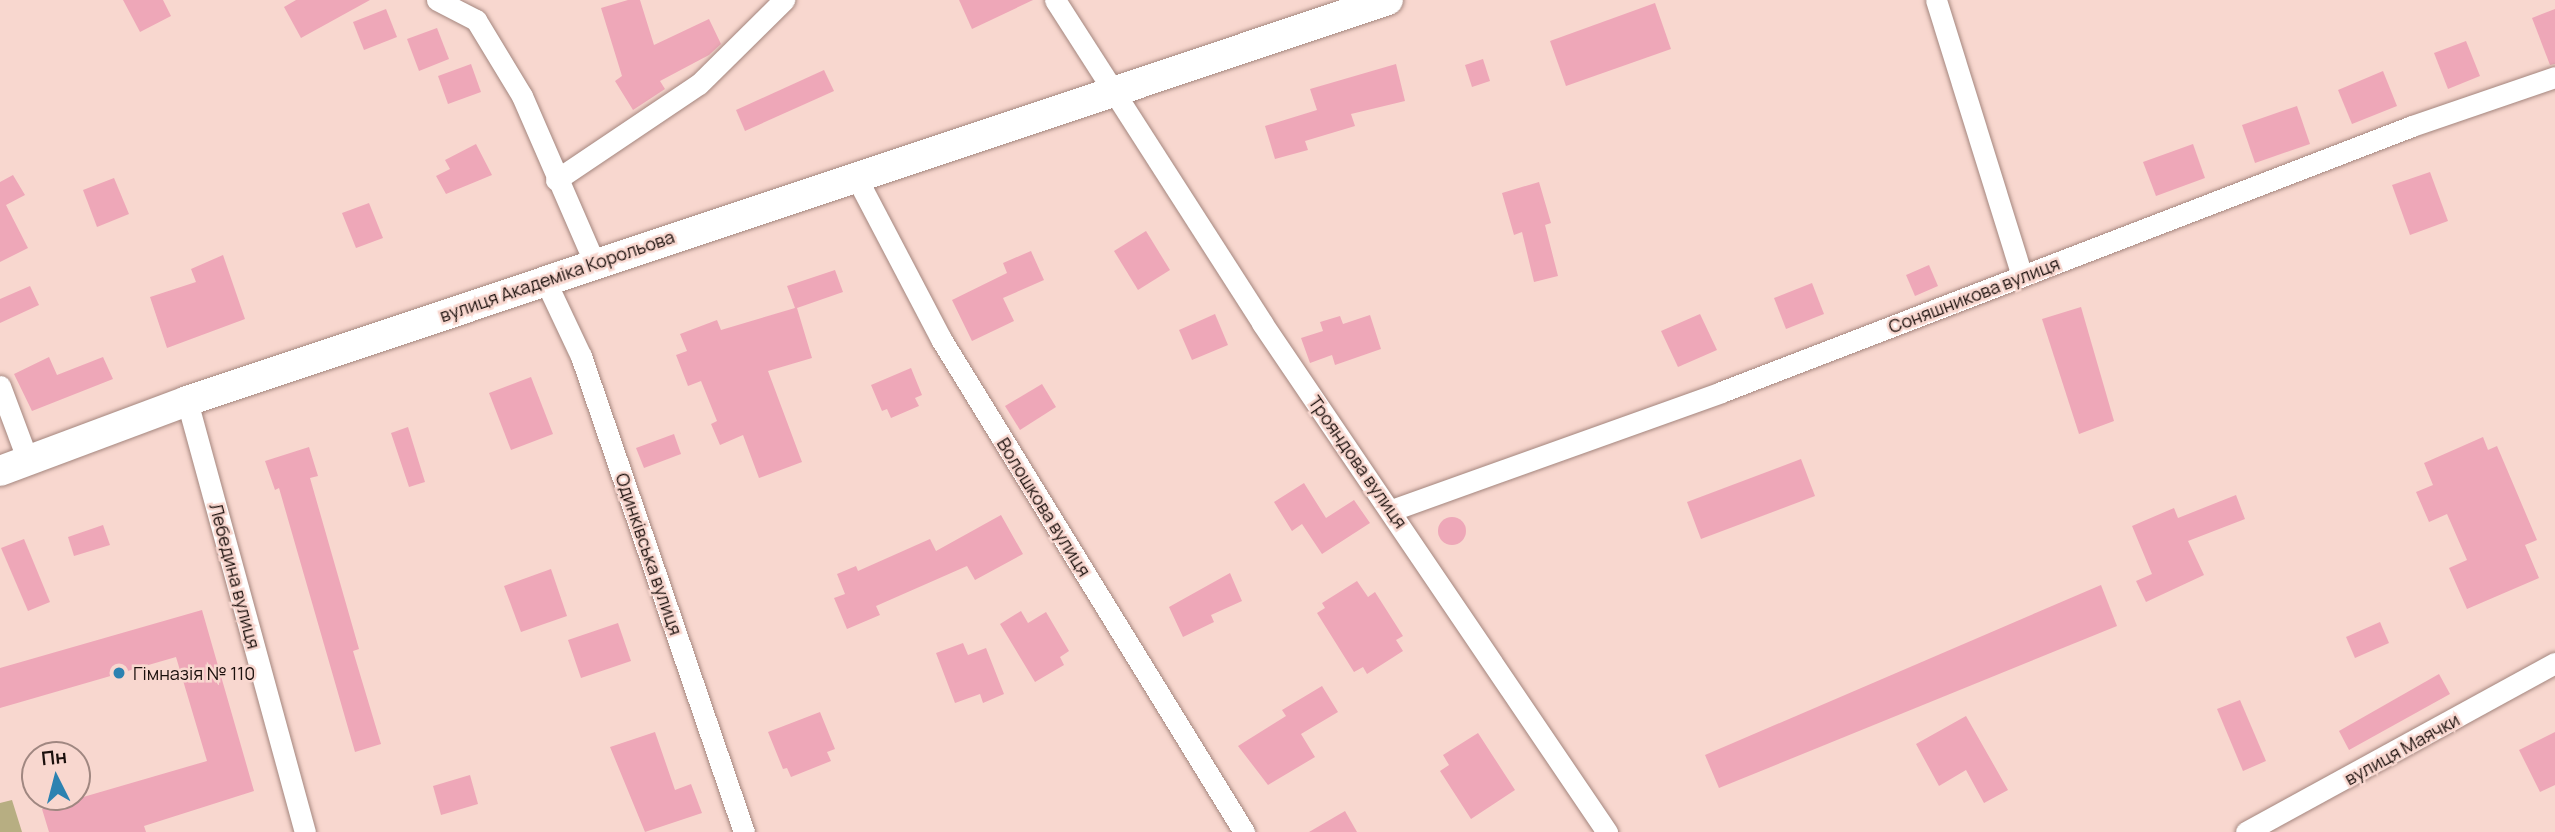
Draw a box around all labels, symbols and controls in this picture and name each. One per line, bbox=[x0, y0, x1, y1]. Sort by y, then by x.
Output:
street label: вулиця Академіка Корольова bbox=[437, 226, 677, 326]
street label: Соняшникова вулиця bbox=[1885, 252, 2063, 338]
street label: Трояндова вулиця bbox=[1304, 392, 1412, 532]
street label: Волошкова вулиця bbox=[993, 434, 1095, 580]
street label: Одинківська вулиця bbox=[611, 470, 687, 638]
street label: Лебедина вулиця bbox=[205, 501, 265, 651]
place label: Гімназія № 110 bbox=[133, 662, 255, 684]
marker: Гімназія № 110 bbox=[111, 665, 127, 681]
street label: вулиця Маячки bbox=[2341, 709, 2463, 789]
north arrow bbox=[21, 741, 91, 811]
text: Пн bbox=[40, 743, 68, 771]

